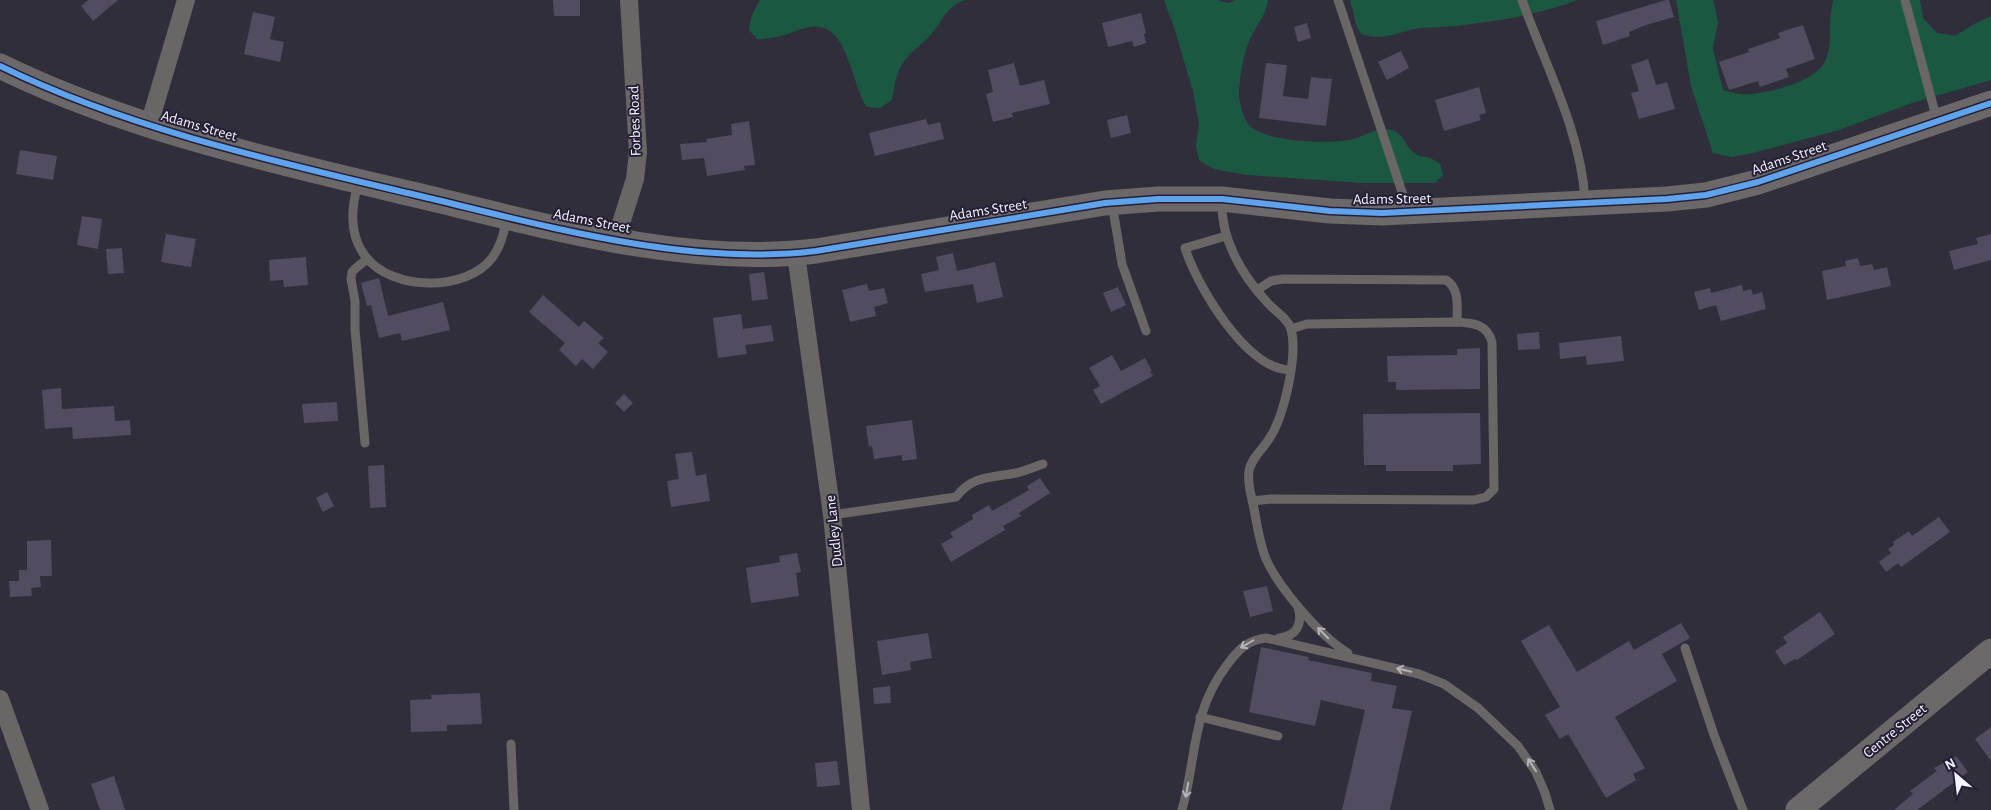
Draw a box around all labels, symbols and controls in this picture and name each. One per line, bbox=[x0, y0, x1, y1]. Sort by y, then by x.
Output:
street label: Forbes Road bbox=[626, 85, 644, 157]
street label: Adams Street bbox=[159, 108, 239, 144]
street label: Adams Street bbox=[1750, 138, 1829, 178]
street label: Adams Street bbox=[1353, 191, 1431, 207]
street label: Adams Street bbox=[948, 196, 1028, 224]
street label: Adams Street bbox=[552, 206, 632, 236]
street label: Dudley Lane bbox=[823, 494, 845, 568]
one-way arrow bbox=[1317, 626, 1329, 639]
one-way arrow bbox=[1241, 640, 1255, 650]
one-way arrow bbox=[1397, 665, 1413, 674]
street label: Centre Street bbox=[1861, 701, 1930, 761]
north arrow bbox=[1931, 750, 1981, 800]
text: N bbox=[1943, 756, 1958, 773]
one-way arrow bbox=[1526, 758, 1537, 772]
one-way arrow bbox=[1181, 782, 1191, 798]

